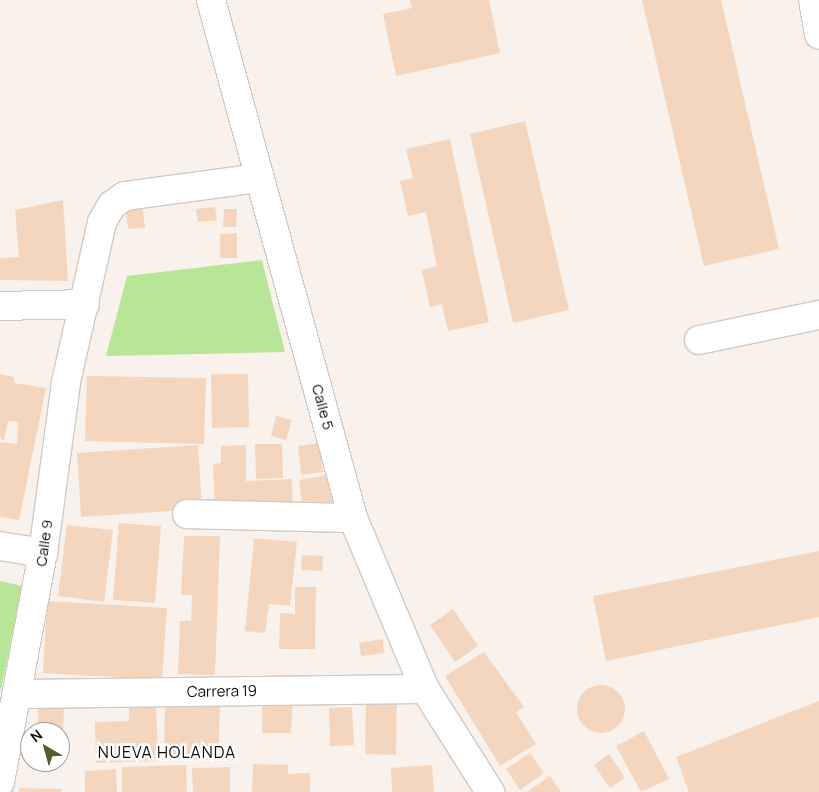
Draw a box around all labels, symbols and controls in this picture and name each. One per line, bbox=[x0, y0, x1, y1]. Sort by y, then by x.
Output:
street label: Calle 5 bbox=[308, 382, 338, 432]
street label: Calle 9 bbox=[32, 518, 56, 568]
street label: Carrera 19 bbox=[187, 681, 257, 701]
north arrow bbox=[20, 722, 70, 772]
text: N bbox=[26, 725, 46, 746]
district label: NUEVA HOLANDA bbox=[96, 742, 238, 762]

